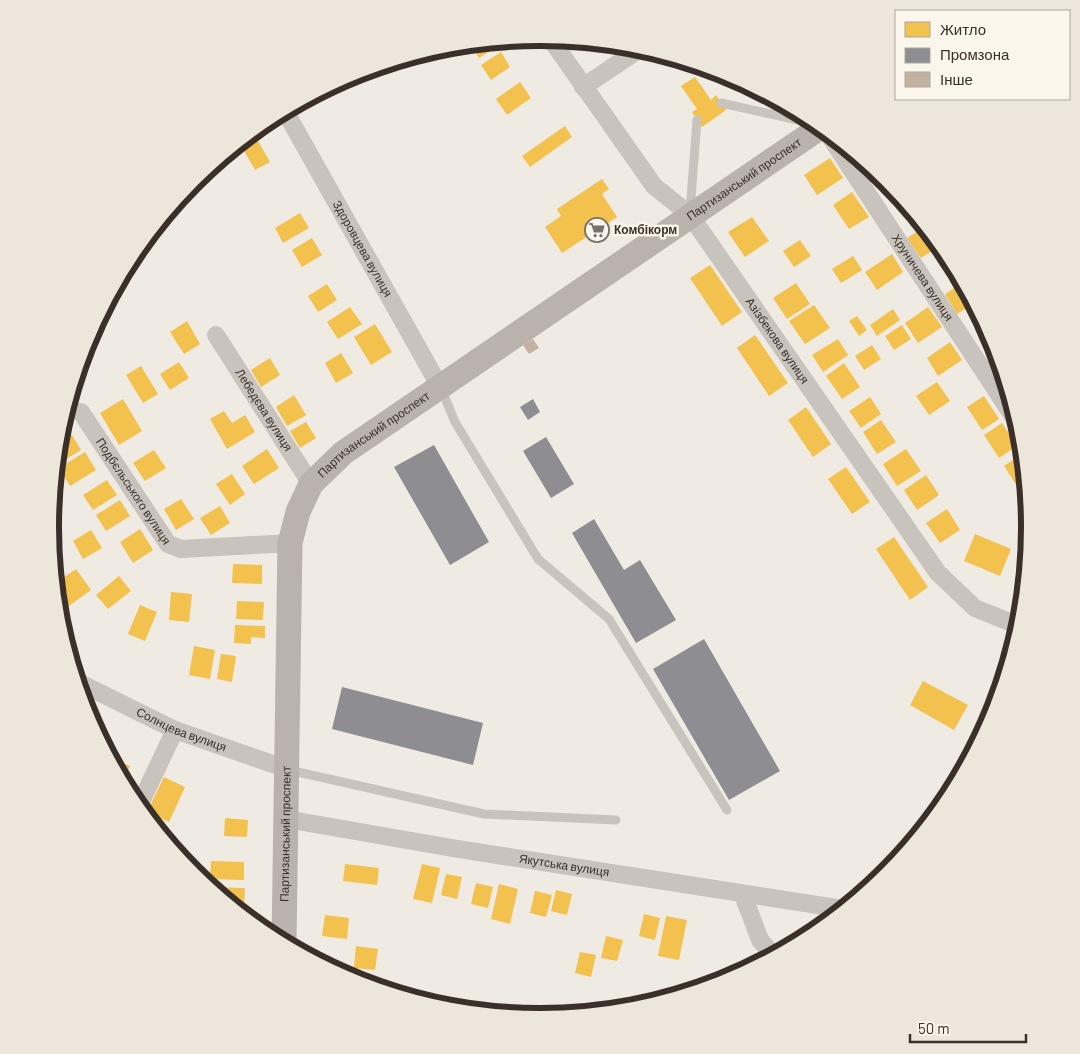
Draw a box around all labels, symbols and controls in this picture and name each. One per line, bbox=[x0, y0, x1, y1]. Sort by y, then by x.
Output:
legend bbox=[895, 10, 1070, 100]
text: Житло bbox=[940, 20, 986, 38]
text: Промзона bbox=[940, 45, 1010, 63]
text: Інше bbox=[940, 70, 973, 88]
street label: Партизанський проспект bbox=[683, 134, 804, 223]
street label: Здоровцева вулиця bbox=[331, 198, 396, 299]
supermarket icon: Комбікорм bbox=[584, 217, 610, 243]
place label: Комбікорм bbox=[614, 222, 677, 237]
street label: Хруничева вулиця bbox=[890, 231, 957, 323]
street label: Азізбекова вулиця bbox=[743, 294, 813, 386]
street label: Лебедєва вулиця bbox=[233, 366, 296, 453]
street label: Партизанський проспект bbox=[314, 388, 432, 480]
street label: Подбєльського вулиця bbox=[94, 435, 174, 547]
street label: Солнцева вулиця bbox=[134, 704, 229, 753]
street label: Партизанський проспект bbox=[277, 765, 293, 902]
street label: Якутська вулиця bbox=[518, 851, 610, 878]
scale bar bbox=[910, 1012, 1026, 1044]
text: 50 m bbox=[918, 1019, 950, 1037]

